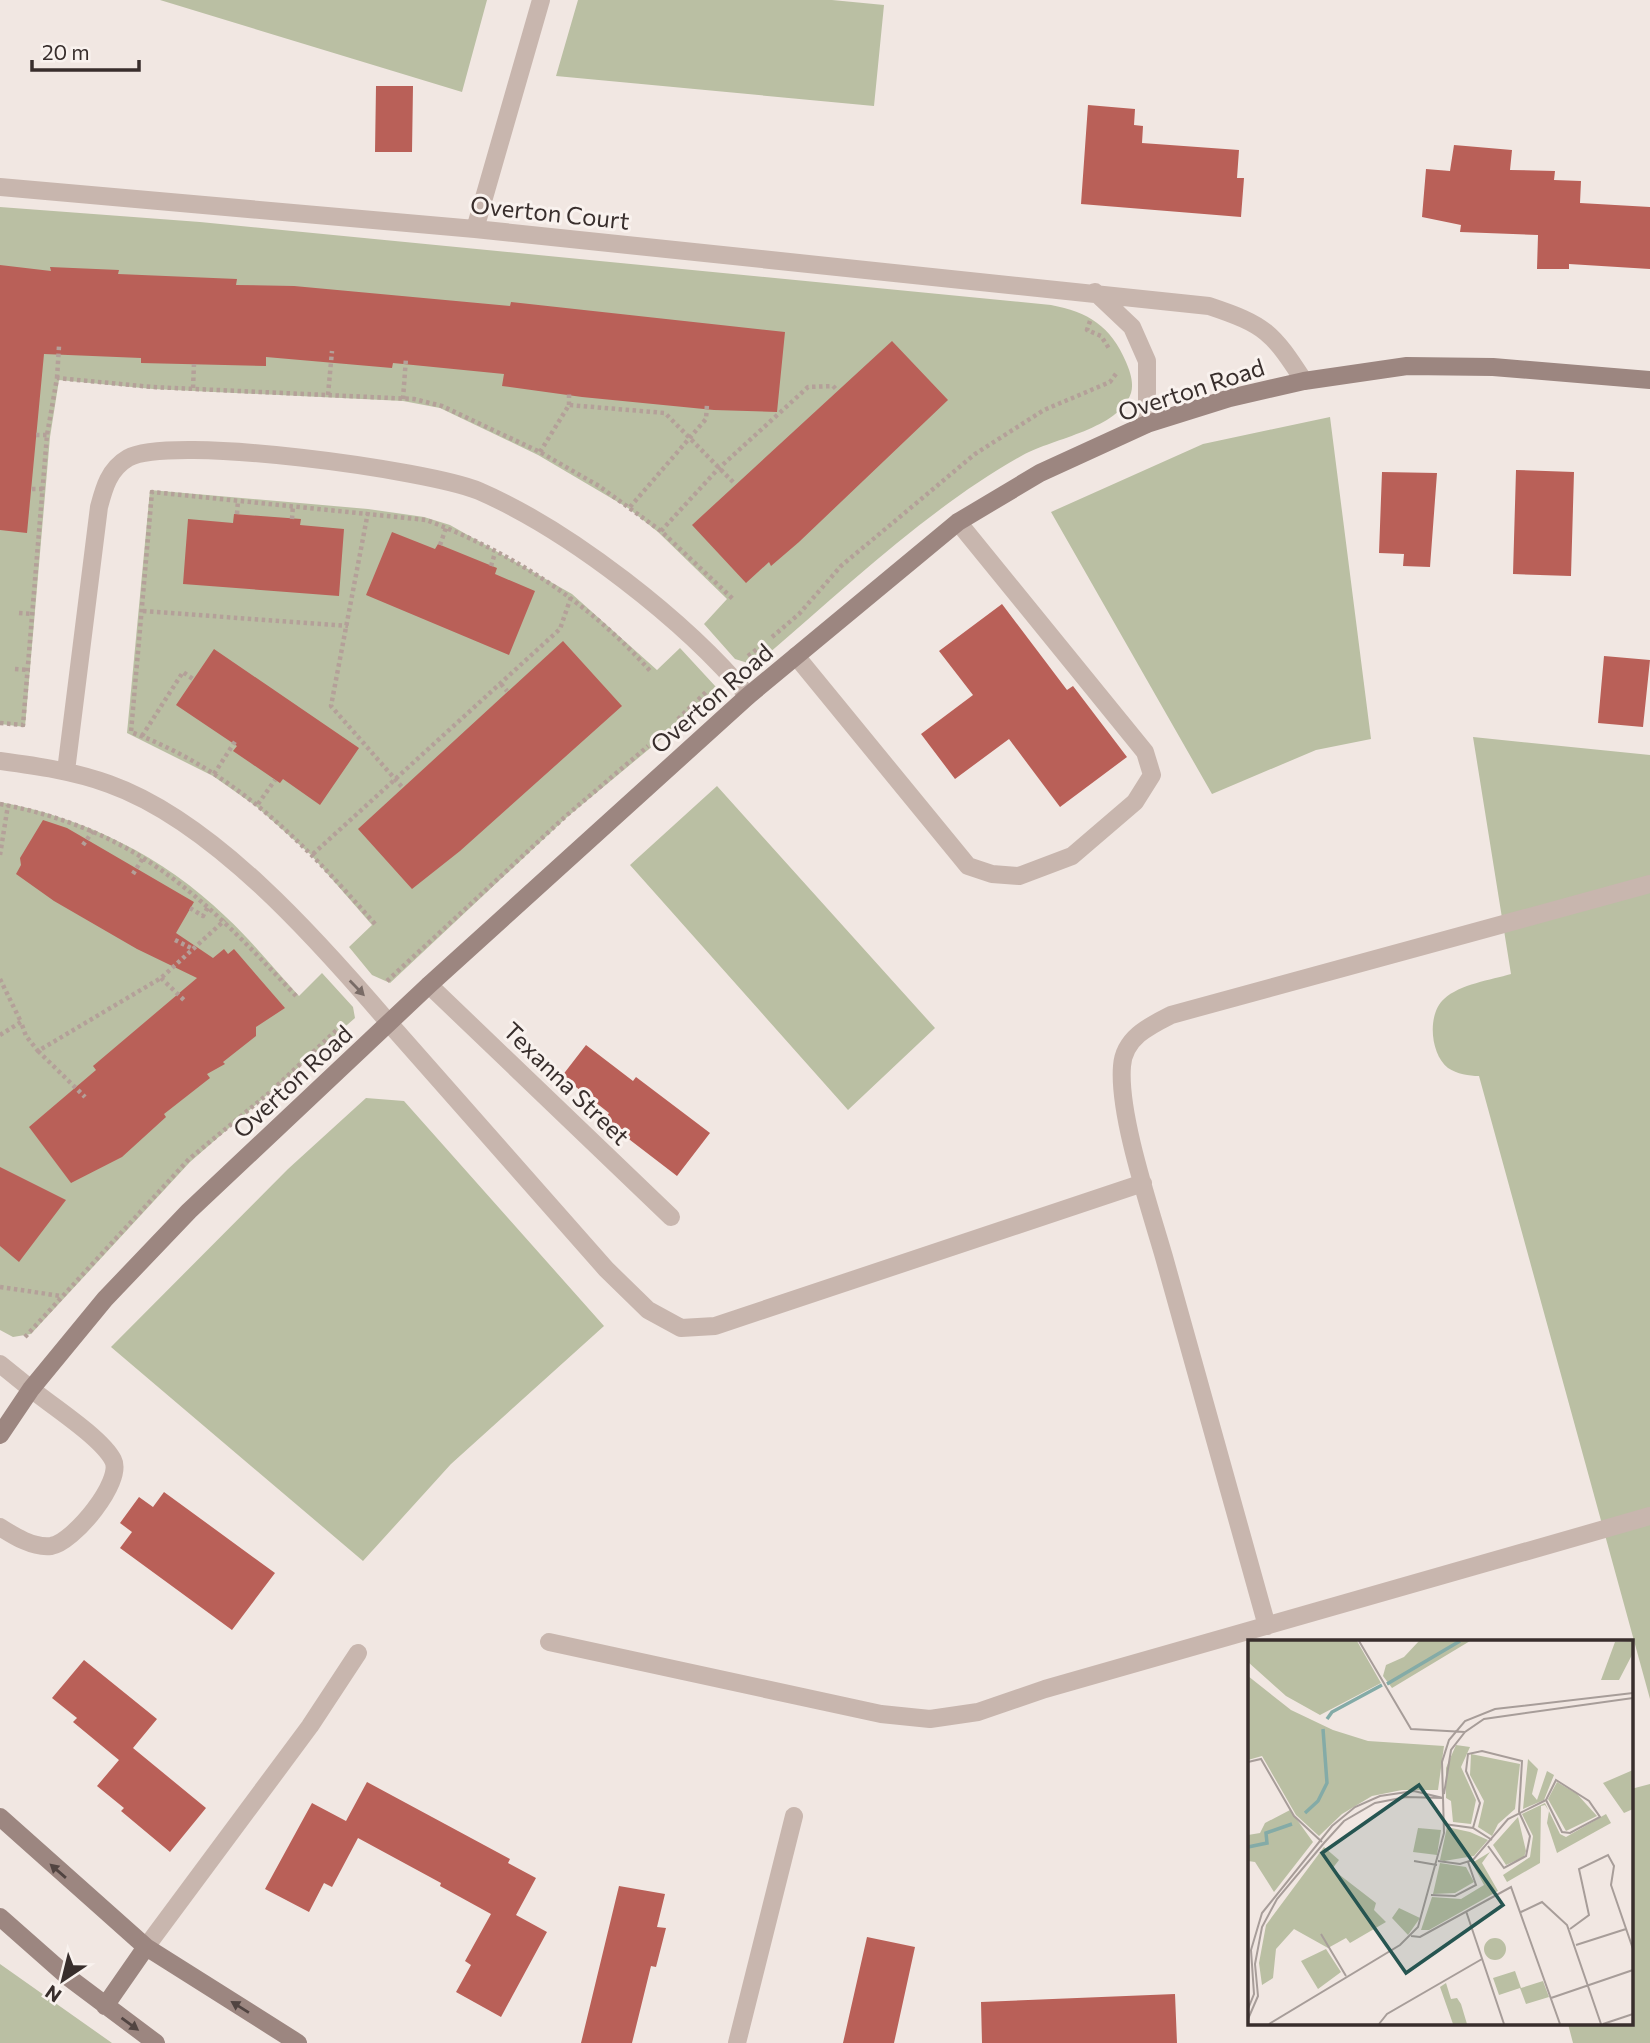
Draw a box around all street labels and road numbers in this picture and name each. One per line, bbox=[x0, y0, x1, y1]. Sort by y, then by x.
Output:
street label: Overton Court bbox=[469, 189, 631, 235]
street label: Overton Road bbox=[1114, 352, 1268, 426]
street label: Overton Road bbox=[644, 637, 778, 759]
street label: Texanna Street bbox=[498, 1016, 636, 1151]
street label: Overton Road bbox=[226, 1019, 358, 1143]

